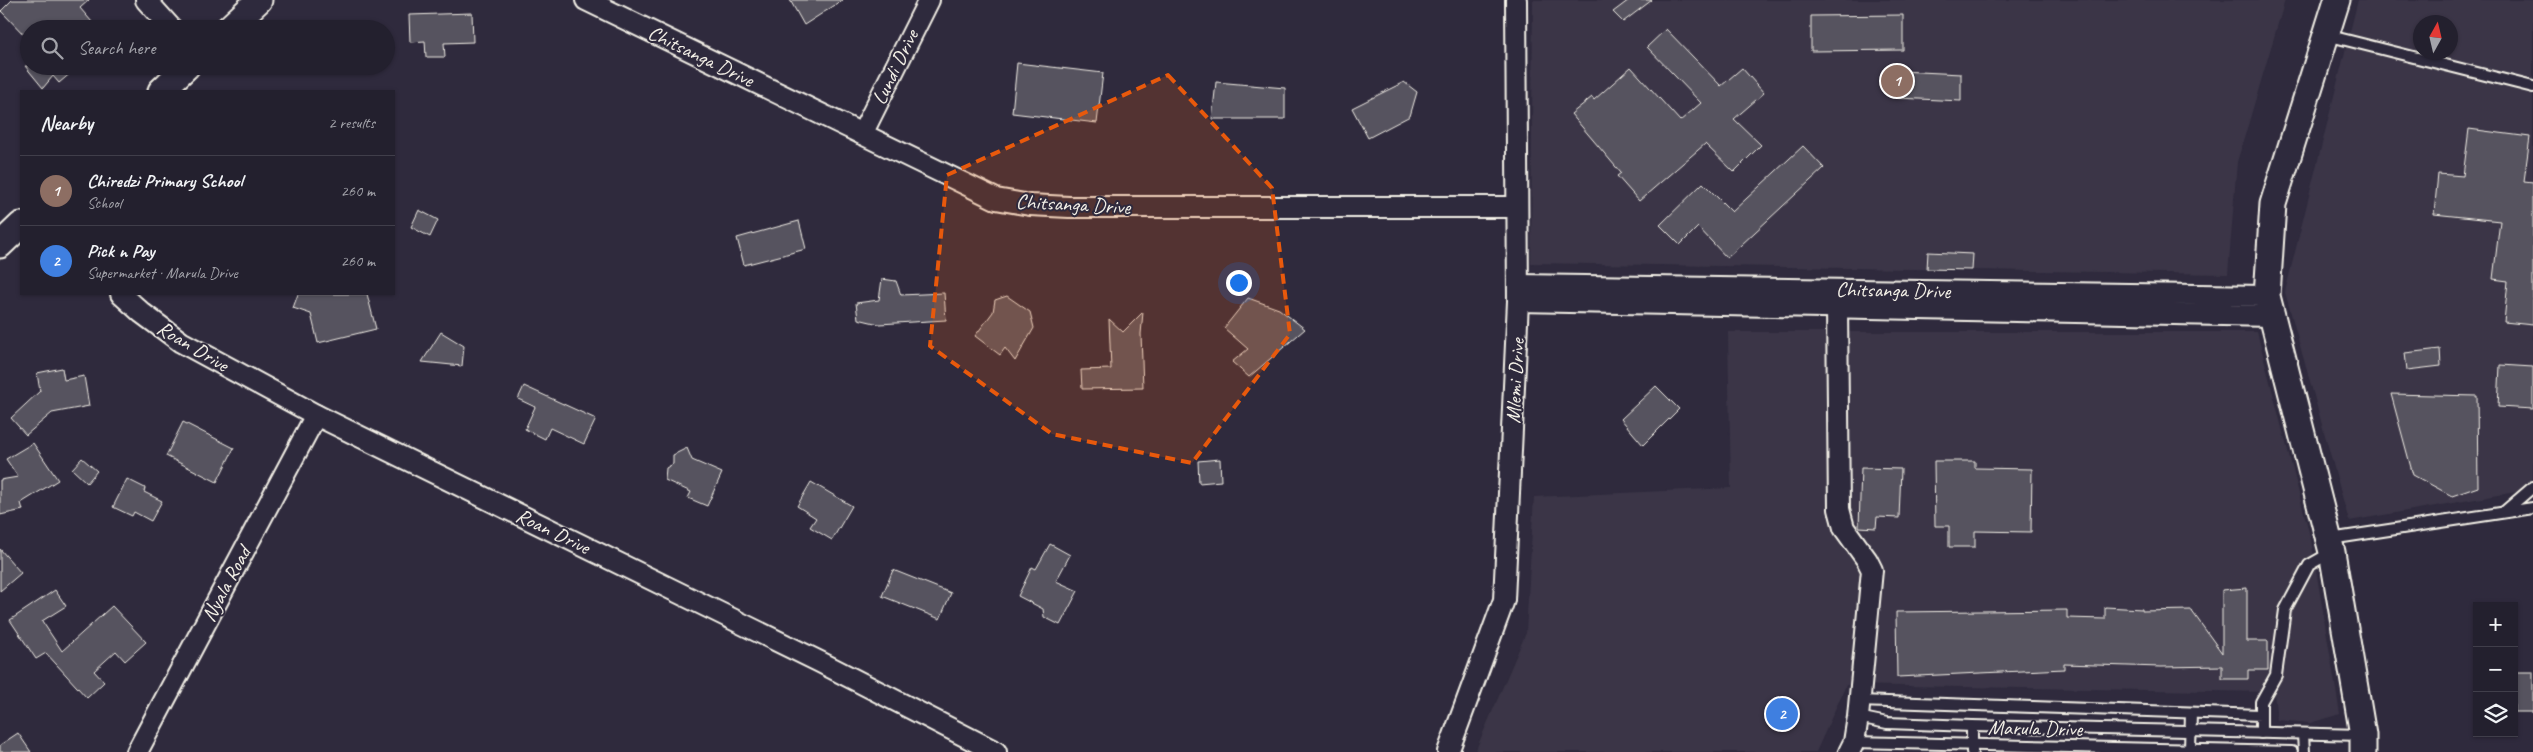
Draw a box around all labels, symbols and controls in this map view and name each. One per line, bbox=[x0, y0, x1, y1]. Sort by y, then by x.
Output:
north arrow bbox=[2413, 15, 2458, 60]
street label: Chitsanga Drive bbox=[644, 19, 759, 93]
search box bbox=[20, 20, 395, 75]
street label: Lundi Drive bbox=[866, 23, 925, 109]
icon: search bbox=[38, 34, 66, 62]
text: Search here bbox=[78, 36, 155, 60]
pin: 1 bbox=[1881, 62, 1913, 100]
text: Nearby bbox=[40, 110, 93, 136]
text: 2 results bbox=[328, 113, 375, 133]
text: Chiredzi Primary School bbox=[87, 169, 243, 193]
text: 1 bbox=[52, 181, 60, 201]
text: 260 m bbox=[341, 181, 375, 201]
street label: Chitsanga Drive bbox=[1015, 188, 1132, 220]
text: School bbox=[87, 193, 121, 213]
text: Pick n Pay bbox=[87, 239, 154, 263]
text: 2 bbox=[52, 251, 60, 271]
text: 260 m bbox=[341, 251, 375, 271]
text: Supermarket · Marula Drive bbox=[87, 263, 238, 283]
your location bbox=[1226, 270, 1252, 296]
street label: Chitsanga Drive bbox=[1836, 276, 1952, 304]
street label: Roan Drive bbox=[153, 315, 235, 379]
street label: Mlemi Drive bbox=[1500, 336, 1530, 424]
street label: Roan Drive bbox=[512, 502, 596, 561]
street label: Nyala Road bbox=[195, 540, 258, 626]
map controls bbox=[2473, 602, 2518, 737]
button: + bbox=[2473, 602, 2518, 647]
button: − bbox=[2473, 647, 2518, 692]
button: layers bbox=[2473, 692, 2518, 737]
pin: 2 bbox=[1766, 695, 1798, 733]
street label: Marula Drive bbox=[1988, 714, 2084, 742]

